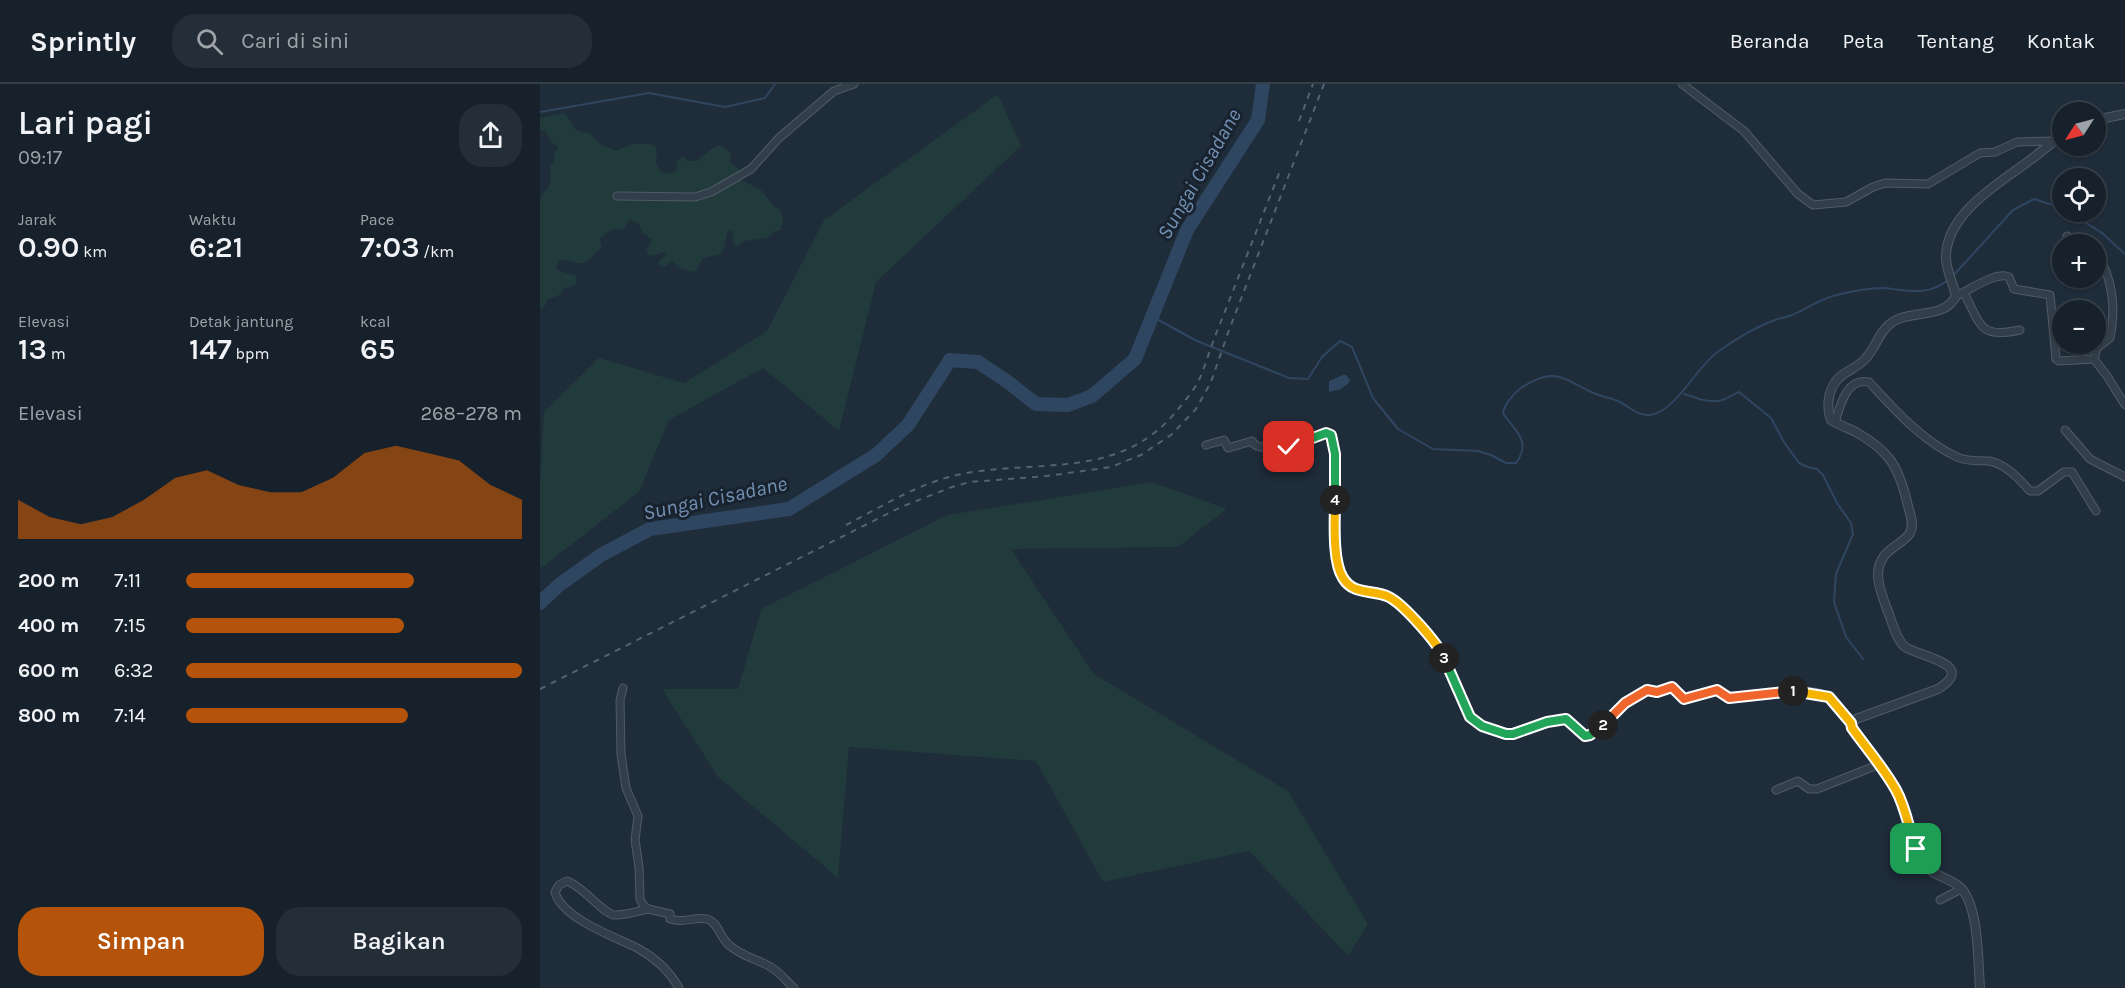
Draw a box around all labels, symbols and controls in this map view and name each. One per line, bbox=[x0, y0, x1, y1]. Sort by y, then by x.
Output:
search box bbox=[172, 14, 592, 68]
text: Sprintly bbox=[30, 25, 136, 58]
icon: search bbox=[193, 25, 226, 58]
text: Cari di sini bbox=[241, 28, 349, 54]
text: Beranda bbox=[1730, 29, 1810, 53]
text: Peta bbox=[1843, 29, 1884, 53]
text: Tentang bbox=[1917, 29, 1994, 53]
text: Kontak bbox=[2027, 29, 2095, 53]
north arrow bbox=[2052, 102, 2106, 156]
map controls bbox=[2052, 102, 2106, 354]
text: Lari pagi bbox=[18, 104, 153, 142]
button: share bbox=[459, 104, 522, 167]
water label: Sungai Cisadane bbox=[1152, 104, 1246, 243]
text: 09:17 bbox=[18, 146, 62, 169]
button: locate bbox=[2052, 168, 2106, 222]
text: Jarak bbox=[18, 210, 57, 229]
text: Waktu bbox=[189, 210, 236, 229]
text: Pace bbox=[360, 210, 394, 229]
text: 0.90 bbox=[18, 229, 80, 265]
text: 6:21 bbox=[189, 229, 243, 265]
text: 7:03 bbox=[360, 229, 420, 265]
button: + bbox=[2052, 234, 2106, 288]
text: km bbox=[80, 242, 107, 261]
text: /km bbox=[420, 242, 454, 261]
button: − bbox=[2052, 300, 2106, 354]
text: Elevasi bbox=[18, 312, 70, 331]
text: Detak jantung bbox=[189, 312, 293, 331]
text: kcal bbox=[360, 312, 391, 331]
text: 13 bbox=[18, 331, 47, 367]
text: 147 bbox=[189, 331, 232, 367]
text: 65 bbox=[360, 331, 395, 367]
text: m bbox=[47, 344, 66, 363]
text: bpm bbox=[232, 344, 269, 363]
text: Elevasi bbox=[18, 402, 83, 425]
text: 268–278 m bbox=[420, 402, 522, 425]
pin bbox=[1263, 421, 1314, 472]
icon: check bbox=[1272, 430, 1305, 463]
water label: Sungai Cisadane bbox=[641, 471, 789, 525]
pin: 4 bbox=[1320, 485, 1350, 515]
text: 4 bbox=[1330, 490, 1340, 509]
text: 200 m bbox=[18, 569, 79, 592]
text: 7:11 bbox=[114, 569, 141, 592]
text: 400 m bbox=[18, 614, 79, 637]
text: 7:15 bbox=[114, 614, 146, 637]
pin: 3 bbox=[1429, 643, 1459, 673]
text: 3 bbox=[1439, 648, 1449, 667]
text: 600 m bbox=[18, 659, 79, 682]
text: 6:32 bbox=[114, 659, 153, 682]
pin: 1 bbox=[1778, 676, 1808, 706]
text: 1 bbox=[1790, 681, 1796, 700]
text: 800 m bbox=[18, 704, 80, 727]
text: 7:14 bbox=[114, 704, 146, 727]
pin: 2 bbox=[1588, 710, 1618, 740]
text: 2 bbox=[1598, 715, 1608, 734]
pin bbox=[1890, 823, 1941, 874]
icon: arrive bbox=[1899, 832, 1932, 865]
button: Simpan bbox=[18, 907, 264, 976]
button: Bagikan bbox=[276, 907, 522, 976]

